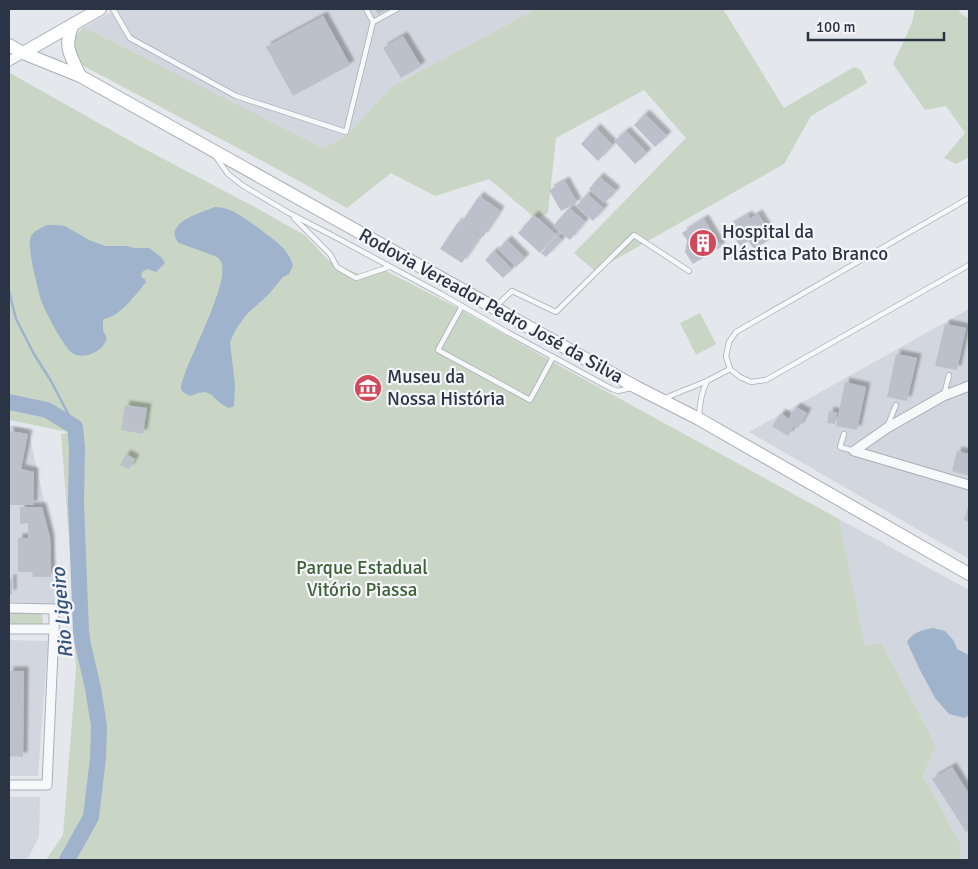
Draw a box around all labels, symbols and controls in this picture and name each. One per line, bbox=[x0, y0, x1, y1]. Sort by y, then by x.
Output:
scale bar bbox=[808, 10, 944, 42]
text: 100 m bbox=[816, 18, 856, 36]
place label: Hospital da Plástica Pato Branco bbox=[722, 220, 888, 266]
street label: Rodovia Vereador Pedro José da Silva bbox=[355, 223, 627, 389]
building icon: Hospital da Plástica Pato Branco bbox=[688, 228, 718, 258]
place label: Museu da Nossa História bbox=[387, 365, 505, 411]
museum icon: Museu da Nossa História bbox=[353, 373, 383, 403]
park label: Parque Estadual Vitório Piassa bbox=[296, 556, 428, 602]
water label: Rio Ligeiro bbox=[45, 565, 78, 659]

